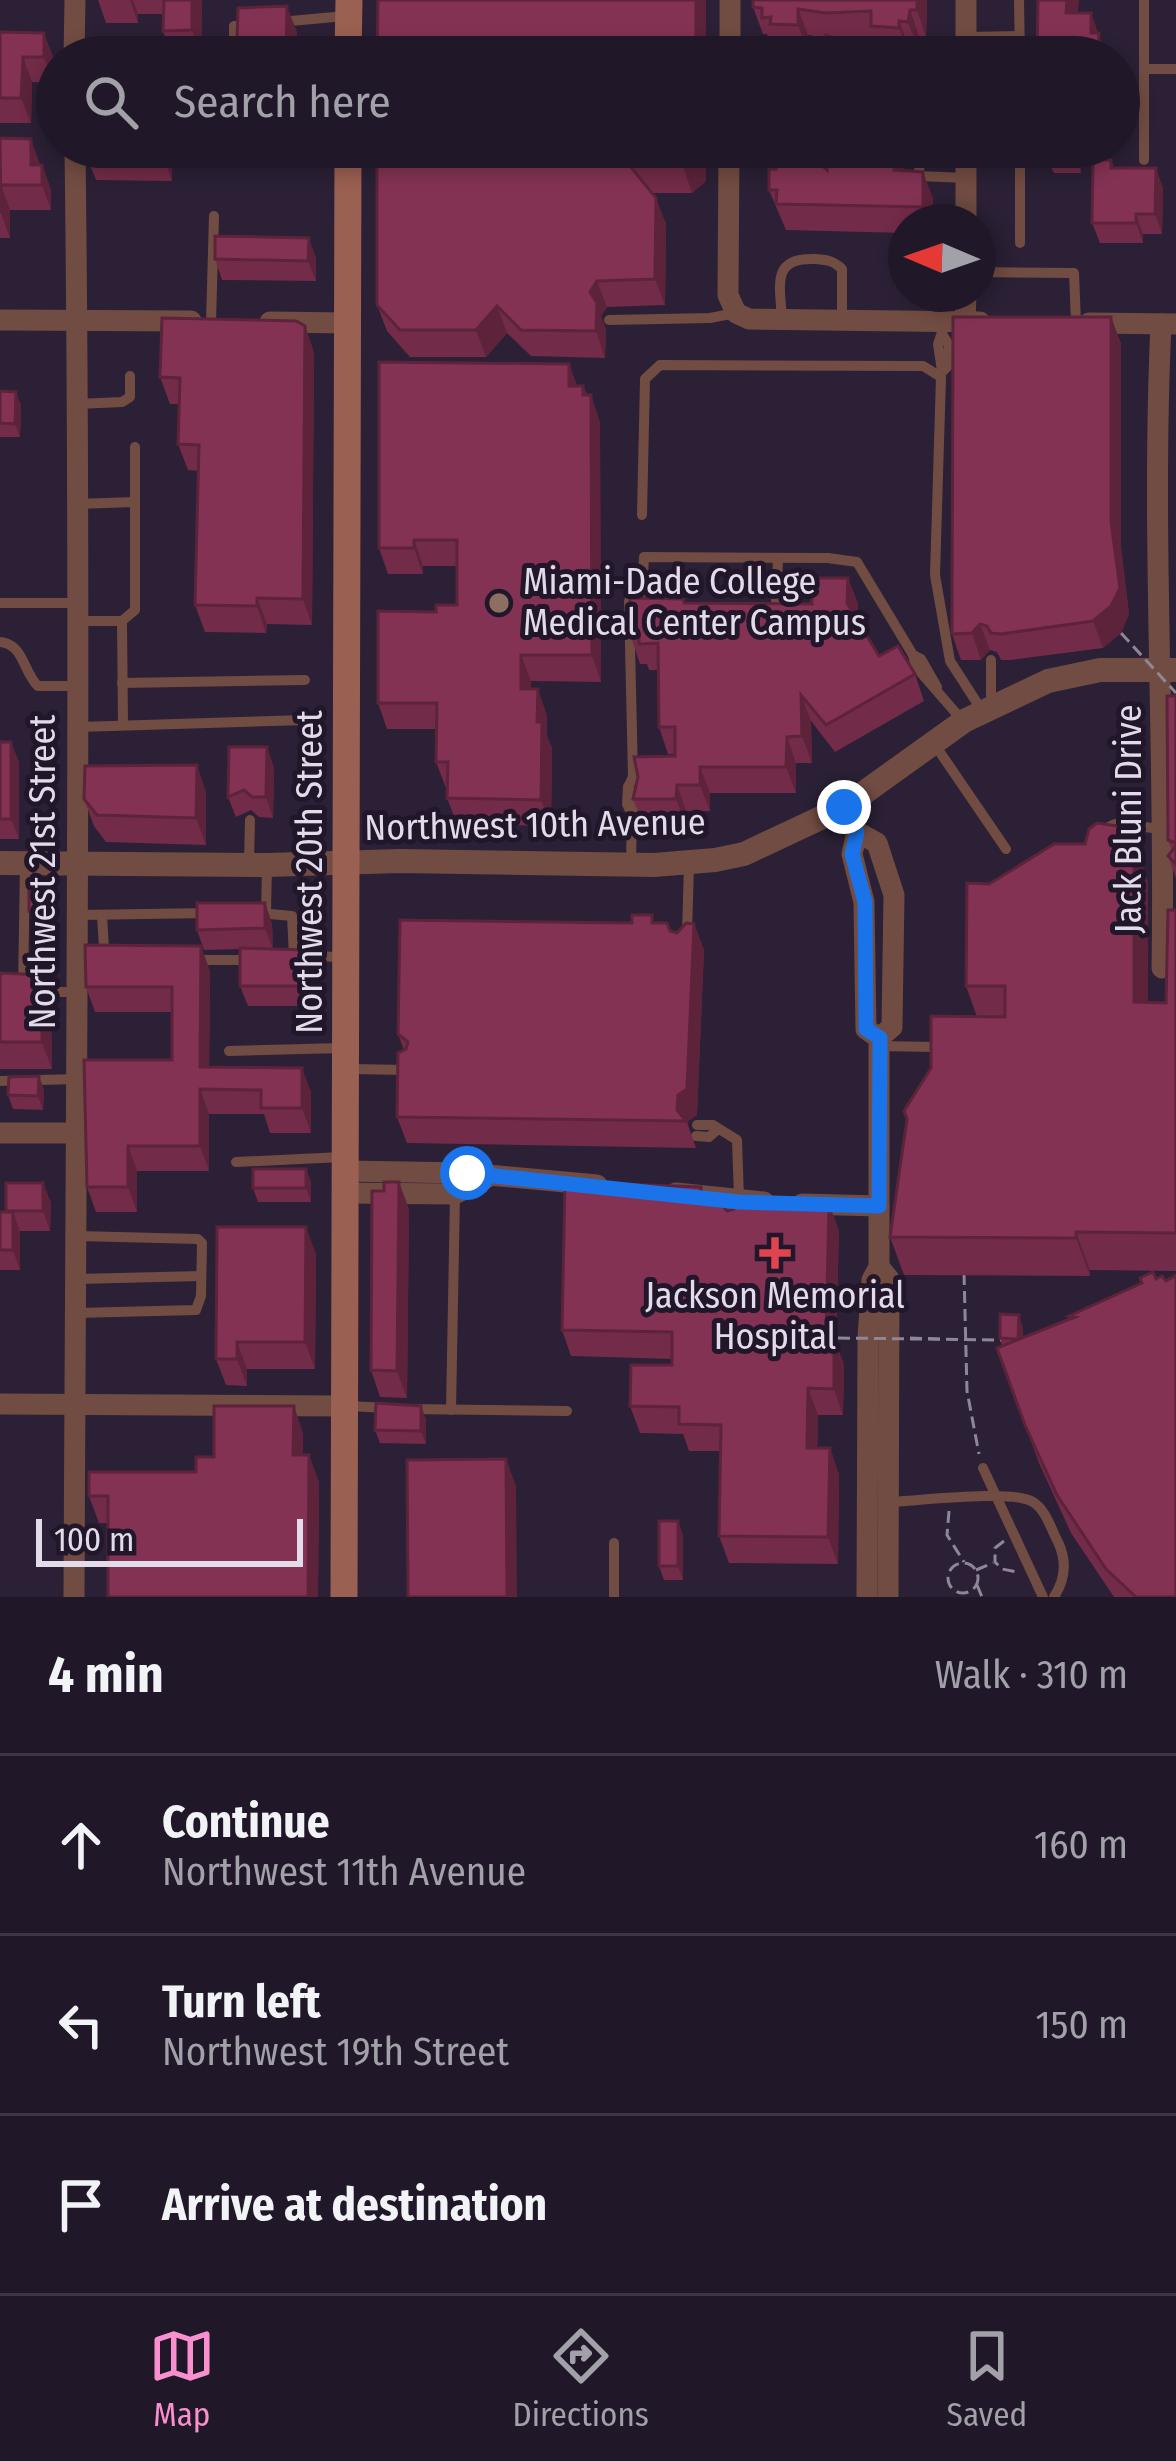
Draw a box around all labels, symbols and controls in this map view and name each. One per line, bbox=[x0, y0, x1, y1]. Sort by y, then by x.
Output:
search box bbox=[36, 36, 1140, 168]
icon: search bbox=[78, 69, 144, 135]
text: Search here bbox=[174, 75, 391, 129]
north arrow bbox=[888, 204, 996, 312]
place label: Miami-Dade College Medical Center Campus bbox=[523, 560, 866, 645]
marker: Miami-Dade College Medical Center Campus bbox=[486, 590, 512, 616]
street label: Jack Bluni Drive bbox=[1107, 705, 1151, 933]
street label: Northwest 20th Street bbox=[288, 710, 332, 1034]
street label: Northwest 21st Street bbox=[21, 715, 65, 1029]
route end bbox=[817, 780, 871, 834]
street label: Northwest 10th Avenue bbox=[364, 800, 706, 850]
route start bbox=[440, 1146, 494, 1200]
marker: Jackson Memorial Hospital bbox=[759, 1237, 791, 1269]
place label: Jackson Memorial Hospital bbox=[645, 1274, 905, 1359]
scale bar bbox=[36, 1513, 303, 1566]
text: 100 m bbox=[54, 1520, 134, 1560]
text: 4 min bbox=[48, 1644, 164, 1706]
text: Walk · 310 m bbox=[935, 1652, 1128, 1698]
text: Continue bbox=[162, 1795, 330, 1849]
icon: ahead bbox=[48, 1812, 114, 1878]
text: 160 m bbox=[1034, 1822, 1128, 1868]
text: Northwest 11th Avenue bbox=[162, 1849, 526, 1895]
text: Turn left bbox=[162, 1975, 321, 2029]
icon: left bbox=[48, 1992, 114, 2058]
text: 150 m bbox=[1035, 2002, 1128, 2048]
text: Northwest 19th Street bbox=[162, 2029, 509, 2075]
icon: arrive bbox=[48, 2172, 114, 2238]
text: Arrive at destination bbox=[162, 2178, 547, 2232]
tab: Map bbox=[149, 2323, 215, 2435]
tab: Directions bbox=[512, 2323, 649, 2435]
tab: Saved bbox=[947, 2323, 1027, 2435]

